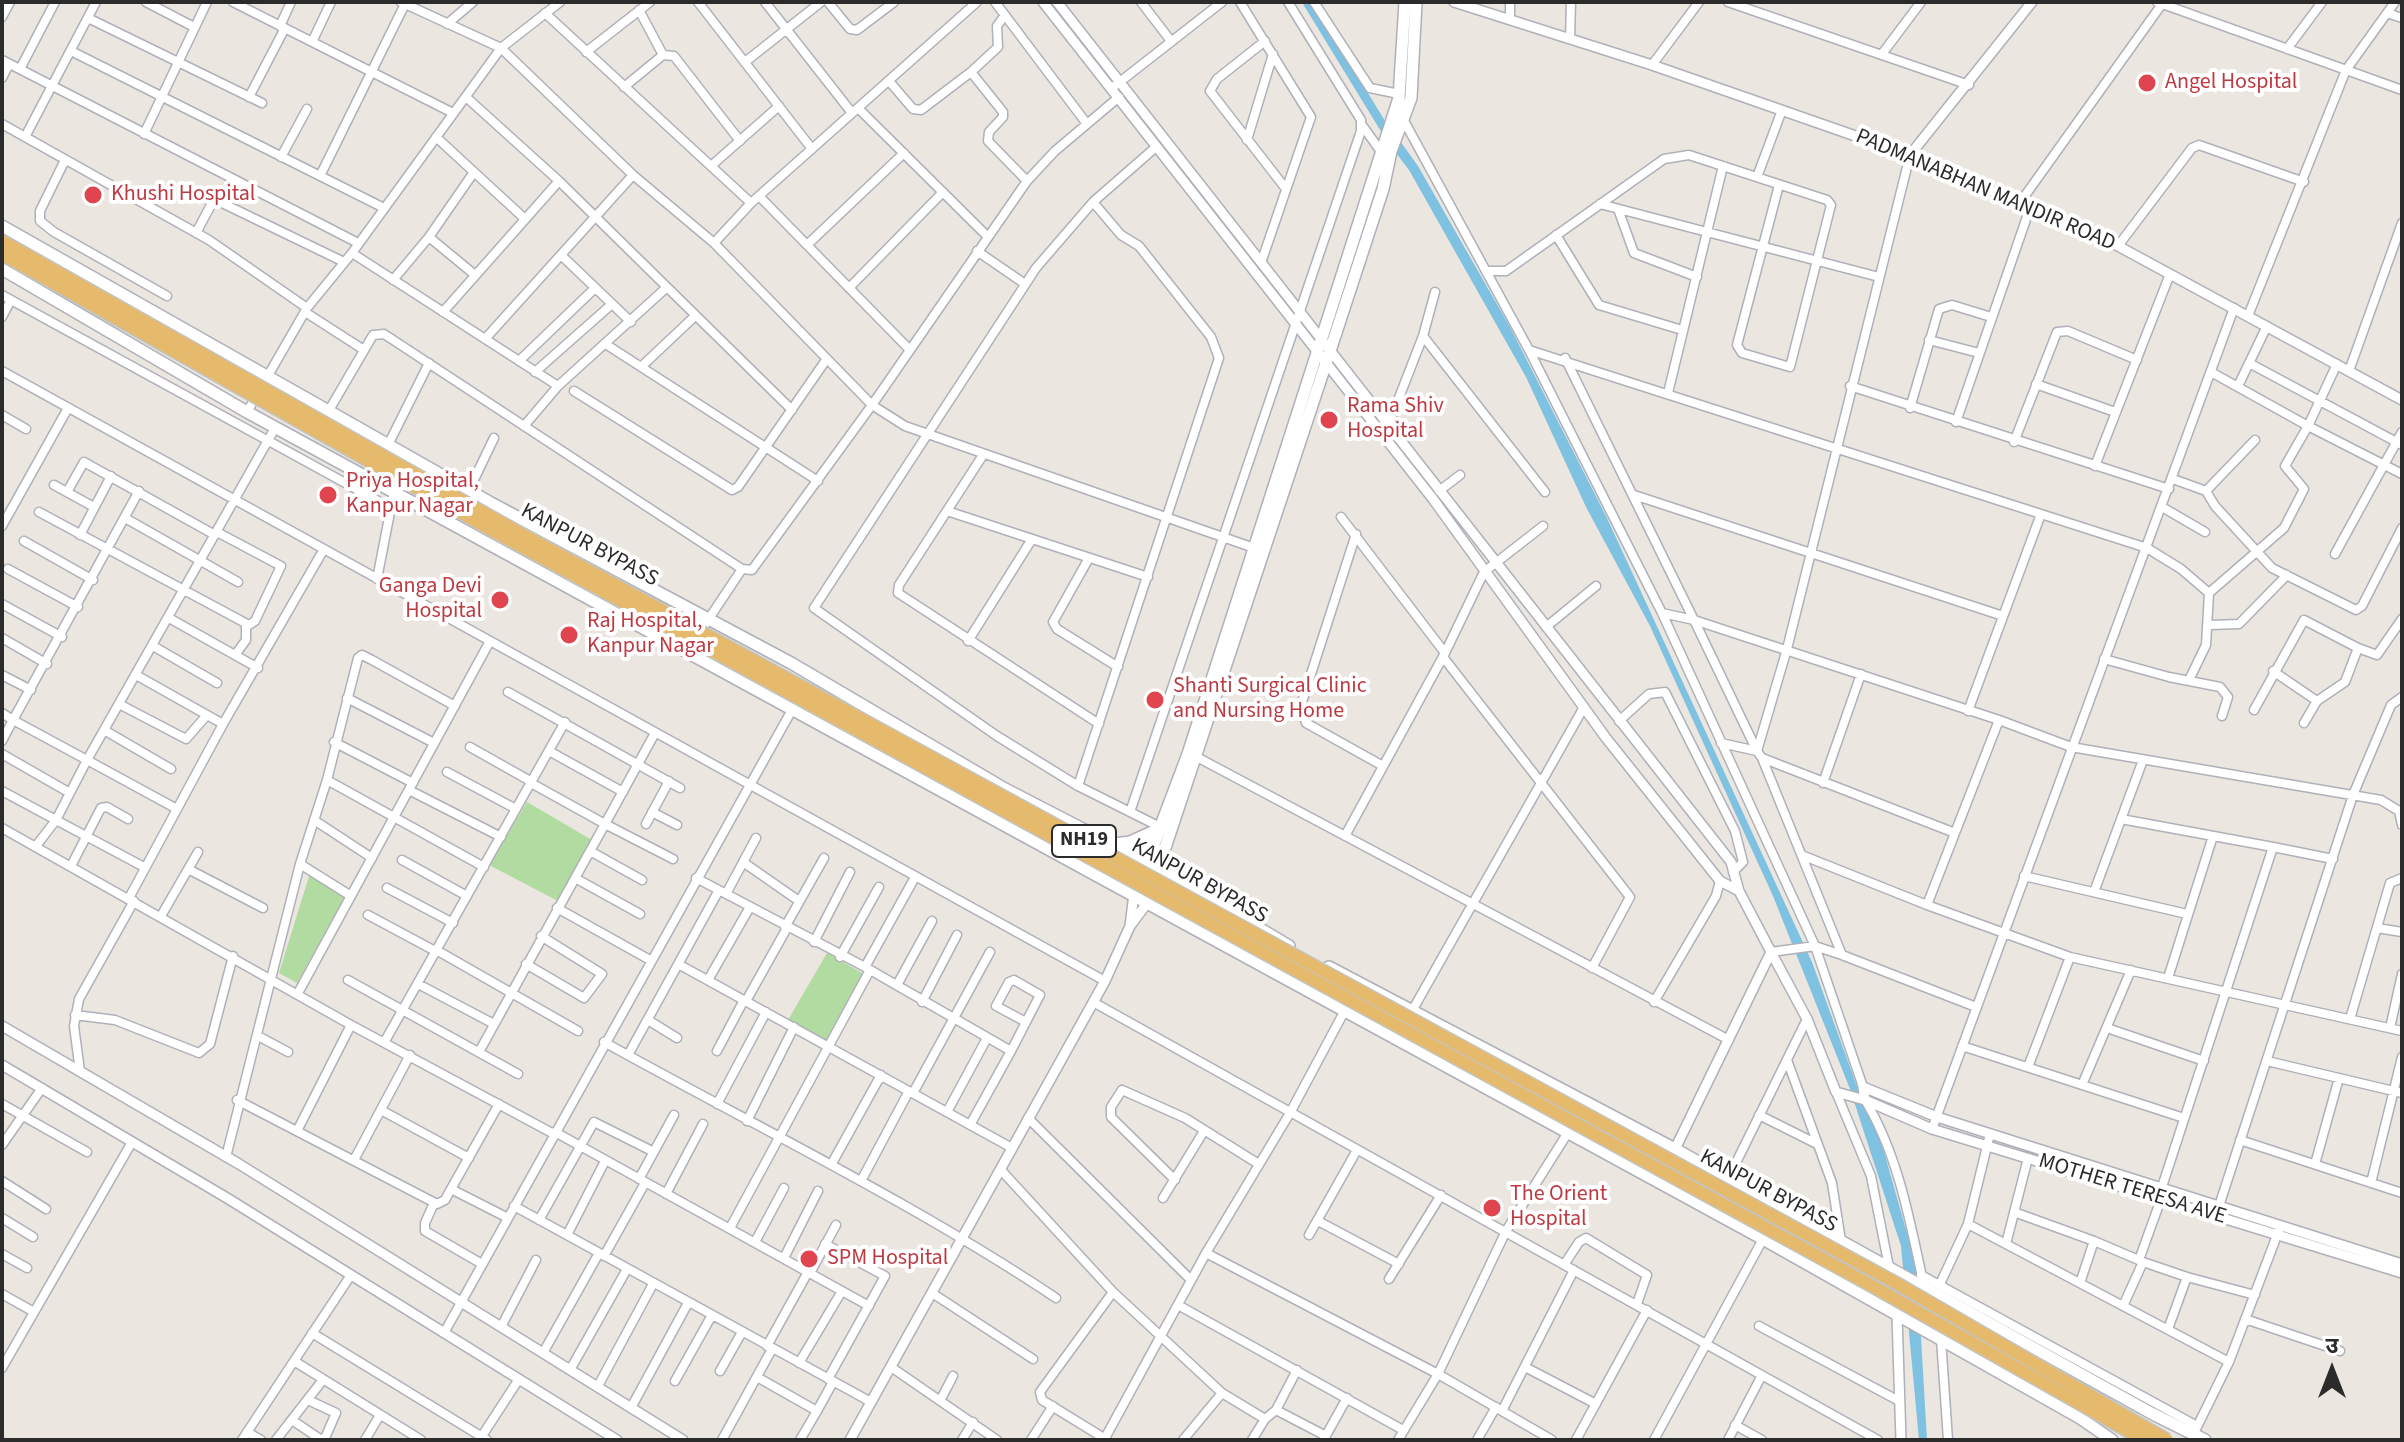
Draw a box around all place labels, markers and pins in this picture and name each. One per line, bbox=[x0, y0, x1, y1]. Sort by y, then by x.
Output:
place label: Angel Hospital bbox=[2165, 70, 2297, 96]
marker: Angel Hospital bbox=[2136, 72, 2158, 94]
place label: Khushi Hospital bbox=[111, 182, 255, 208]
marker: Khushi Hospital bbox=[82, 184, 104, 206]
place label: Rama Shiv Hospital bbox=[1347, 394, 1444, 446]
marker: Rama Shiv Hospital bbox=[1318, 409, 1340, 431]
place label: Priya Hospital, Kanpur Nagar bbox=[346, 469, 479, 520]
marker: Priya Hospital, Kanpur Nagar bbox=[317, 484, 339, 506]
place label: Ganga Devi Hospital bbox=[379, 574, 482, 626]
marker: Ganga Devi Hospital bbox=[489, 589, 511, 611]
place label: Raj Hospital, Kanpur Nagar bbox=[587, 609, 714, 660]
marker: Raj Hospital, Kanpur Nagar bbox=[558, 624, 580, 646]
place label: Shanti Surgical Clinic and Nursing Home bbox=[1173, 674, 1367, 726]
marker: Shanti Surgical Clinic and Nursing Home bbox=[1144, 689, 1166, 711]
place label: The Orient Hospital bbox=[1510, 1182, 1607, 1234]
marker: The Orient Hospital bbox=[1481, 1197, 1503, 1219]
place label: SPM Hospital bbox=[827, 1246, 948, 1272]
marker: SPM Hospital bbox=[798, 1248, 820, 1270]

